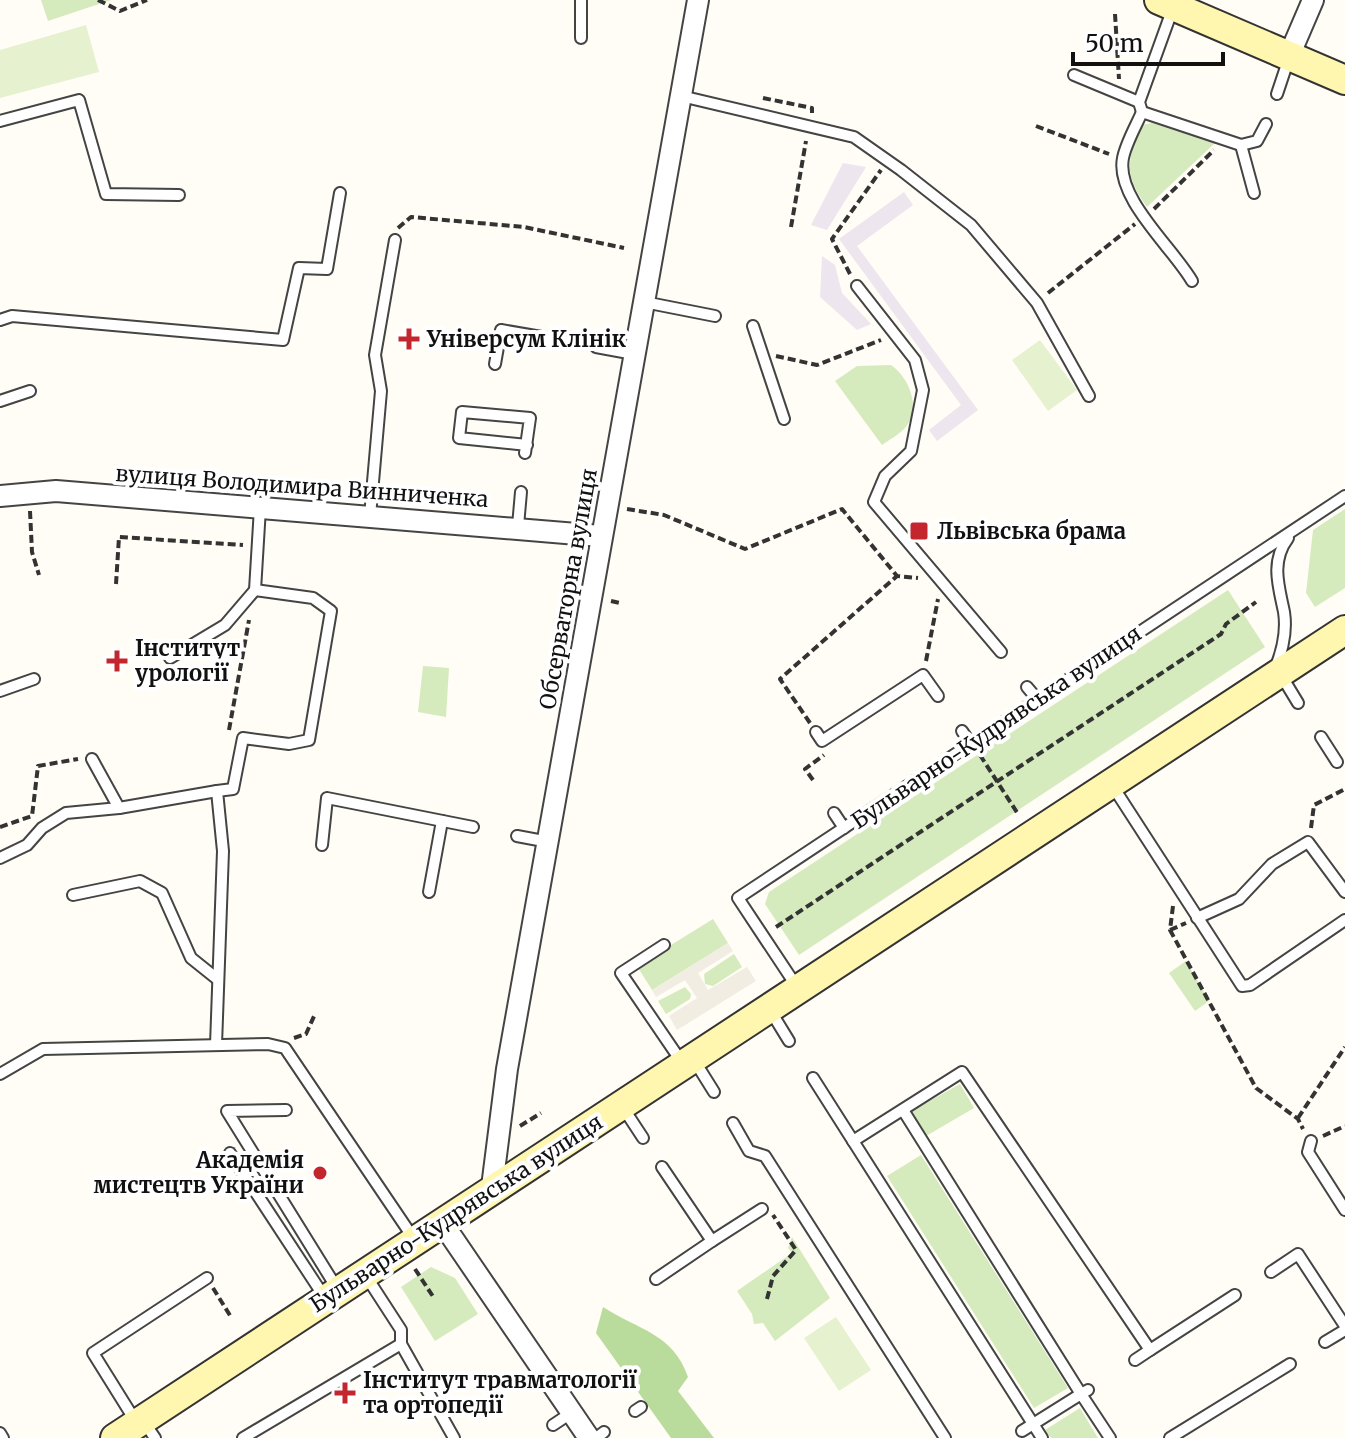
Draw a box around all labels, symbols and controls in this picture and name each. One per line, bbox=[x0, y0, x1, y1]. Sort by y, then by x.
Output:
scale bar bbox=[1073, 16, 1223, 66]
text: 50 m bbox=[1085, 28, 1144, 59]
place label: Універсум Клінік bbox=[426, 325, 627, 353]
marker: Універсум Клінік bbox=[398, 328, 420, 350]
street label: вулиця Володимира Винниченка bbox=[115, 459, 490, 513]
street label: Обсерваторна вулиця bbox=[533, 466, 603, 712]
place label: Львівська брама bbox=[937, 517, 1126, 545]
marker: Львівська брама bbox=[908, 520, 930, 542]
street label: Бульварно-Кудрявська вулиця bbox=[846, 619, 1146, 835]
place label: Інститут урології bbox=[135, 634, 240, 687]
marker: Інститут урології bbox=[106, 650, 128, 672]
street label: Бульварно-Кудрявська вулиця bbox=[304, 1108, 608, 1318]
place label: Академія мистецтв України bbox=[93, 1146, 304, 1199]
marker: Академія мистецтв України bbox=[311, 1164, 329, 1182]
place label: Інститут травматології та ортопедії bbox=[363, 1366, 637, 1419]
marker: Інститут травматології та ортопедії bbox=[334, 1382, 356, 1404]

